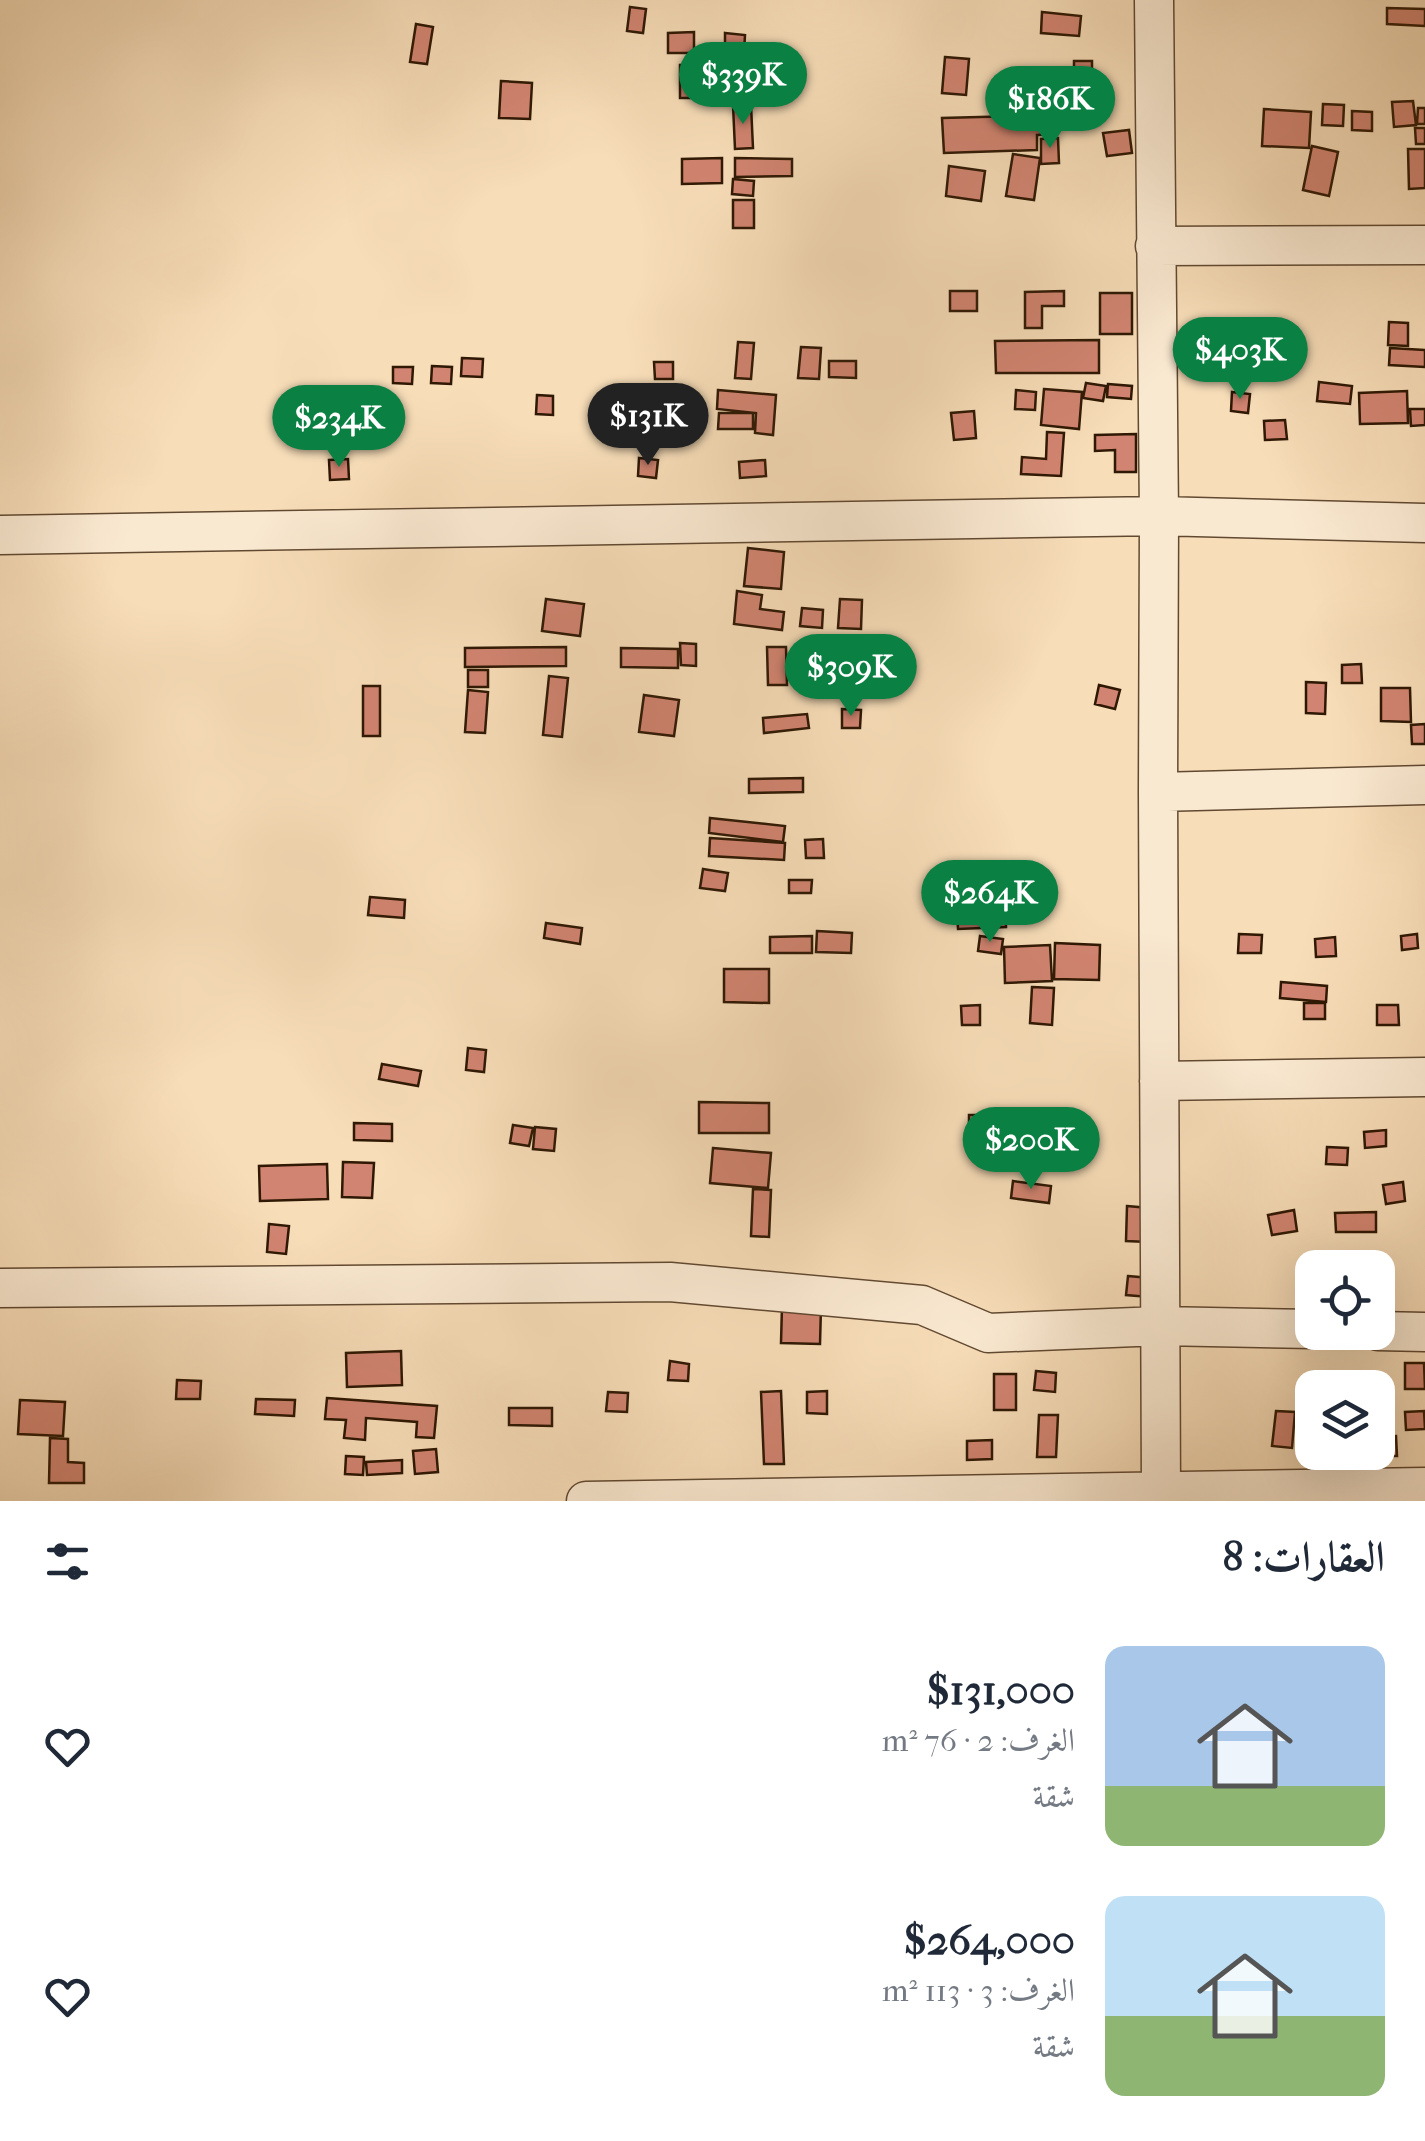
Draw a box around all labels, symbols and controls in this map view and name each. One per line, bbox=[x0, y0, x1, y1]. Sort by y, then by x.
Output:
pin: $339K bbox=[673, 42, 813, 127]
text: $339K bbox=[701, 56, 785, 93]
pin: $186K bbox=[980, 66, 1120, 151]
text: $186K bbox=[1007, 80, 1093, 117]
pin: $403K bbox=[1170, 317, 1310, 402]
text: $403K bbox=[1195, 331, 1285, 368]
pin: $131K bbox=[578, 383, 718, 468]
pin: $234K bbox=[269, 385, 409, 470]
text: $131K bbox=[610, 397, 686, 434]
text: $234K bbox=[294, 399, 384, 436]
pin: $309K bbox=[781, 634, 921, 719]
text: $309K bbox=[807, 648, 895, 685]
pin: $264K bbox=[920, 860, 1060, 945]
text: $264K bbox=[943, 874, 1037, 911]
pin: $200K bbox=[961, 1107, 1101, 1192]
text: $200K bbox=[985, 1121, 1077, 1158]
map controls bbox=[1295, 1250, 1395, 1470]
button: locate bbox=[1295, 1250, 1395, 1350]
button: layers bbox=[1295, 1370, 1395, 1470]
text: العقارات: 8 bbox=[1223, 1533, 1385, 1582]
icon: filters bbox=[40, 1534, 95, 1589]
text: $131,000 bbox=[926, 1666, 1075, 1715]
icon: home bbox=[1185, 1686, 1305, 1806]
icon: heart bbox=[40, 1719, 95, 1774]
text: الغرف: 2 · 76 m² bbox=[882, 1722, 1075, 1759]
text: شقة bbox=[1033, 1778, 1075, 1815]
text: $264,000 bbox=[904, 1916, 1075, 1965]
icon: home bbox=[1185, 1936, 1305, 2056]
icon: heart bbox=[40, 1969, 95, 2024]
text: الغرف: 3 · 113 m² bbox=[882, 1972, 1075, 2009]
text: شقة bbox=[1033, 2028, 1075, 2065]

